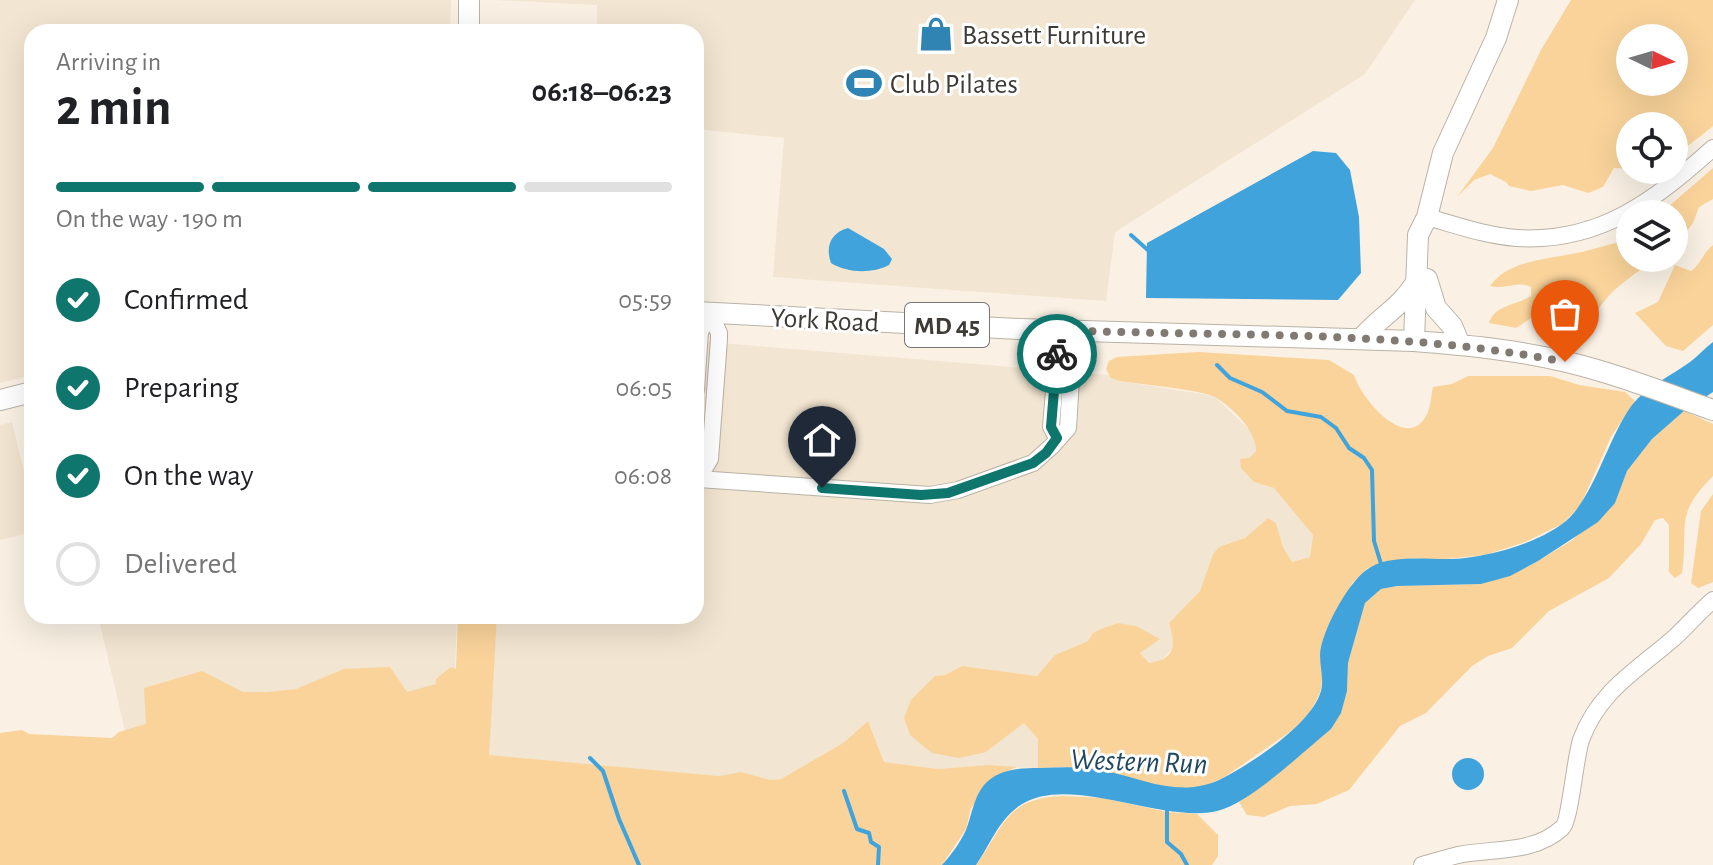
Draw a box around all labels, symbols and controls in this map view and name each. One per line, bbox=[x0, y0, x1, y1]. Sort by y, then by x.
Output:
shop icon: Bassett Furniture bbox=[917, 15, 955, 53]
place label: Bassett Furniture bbox=[962, 22, 1146, 50]
north arrow bbox=[1616, 24, 1688, 96]
map controls bbox=[1616, 24, 1688, 272]
text: Arriving in bbox=[56, 49, 161, 75]
sports icon: Club Pilates bbox=[845, 64, 883, 102]
place label: Club Pilates bbox=[890, 71, 1018, 99]
text: 06:18–06:23 bbox=[532, 77, 672, 107]
text: 2 min bbox=[56, 82, 171, 134]
button: locate bbox=[1616, 112, 1688, 184]
button: layers bbox=[1616, 200, 1688, 272]
text: On the way · 190 m bbox=[56, 206, 243, 232]
icon: check bbox=[56, 278, 100, 322]
pin bbox=[1531, 280, 1599, 362]
text: Confirmed bbox=[124, 285, 248, 315]
text: 05:59 bbox=[618, 287, 672, 313]
icon: bag bbox=[1543, 292, 1587, 336]
road number: MD 45 bbox=[905, 303, 989, 347]
street label: York Road bbox=[770, 304, 880, 338]
courier bbox=[1017, 314, 1097, 394]
icon: bike bbox=[1035, 332, 1079, 376]
icon: check bbox=[56, 366, 100, 410]
text: Preparing bbox=[124, 373, 239, 403]
text: 06:05 bbox=[616, 375, 672, 401]
pin bbox=[788, 406, 856, 488]
icon: home bbox=[800, 418, 844, 462]
icon: check bbox=[56, 454, 100, 498]
text: On the way bbox=[124, 461, 253, 491]
text: 06:08 bbox=[614, 463, 672, 489]
text: Delivered bbox=[124, 549, 237, 579]
water label: Western Run bbox=[1070, 745, 1208, 779]

